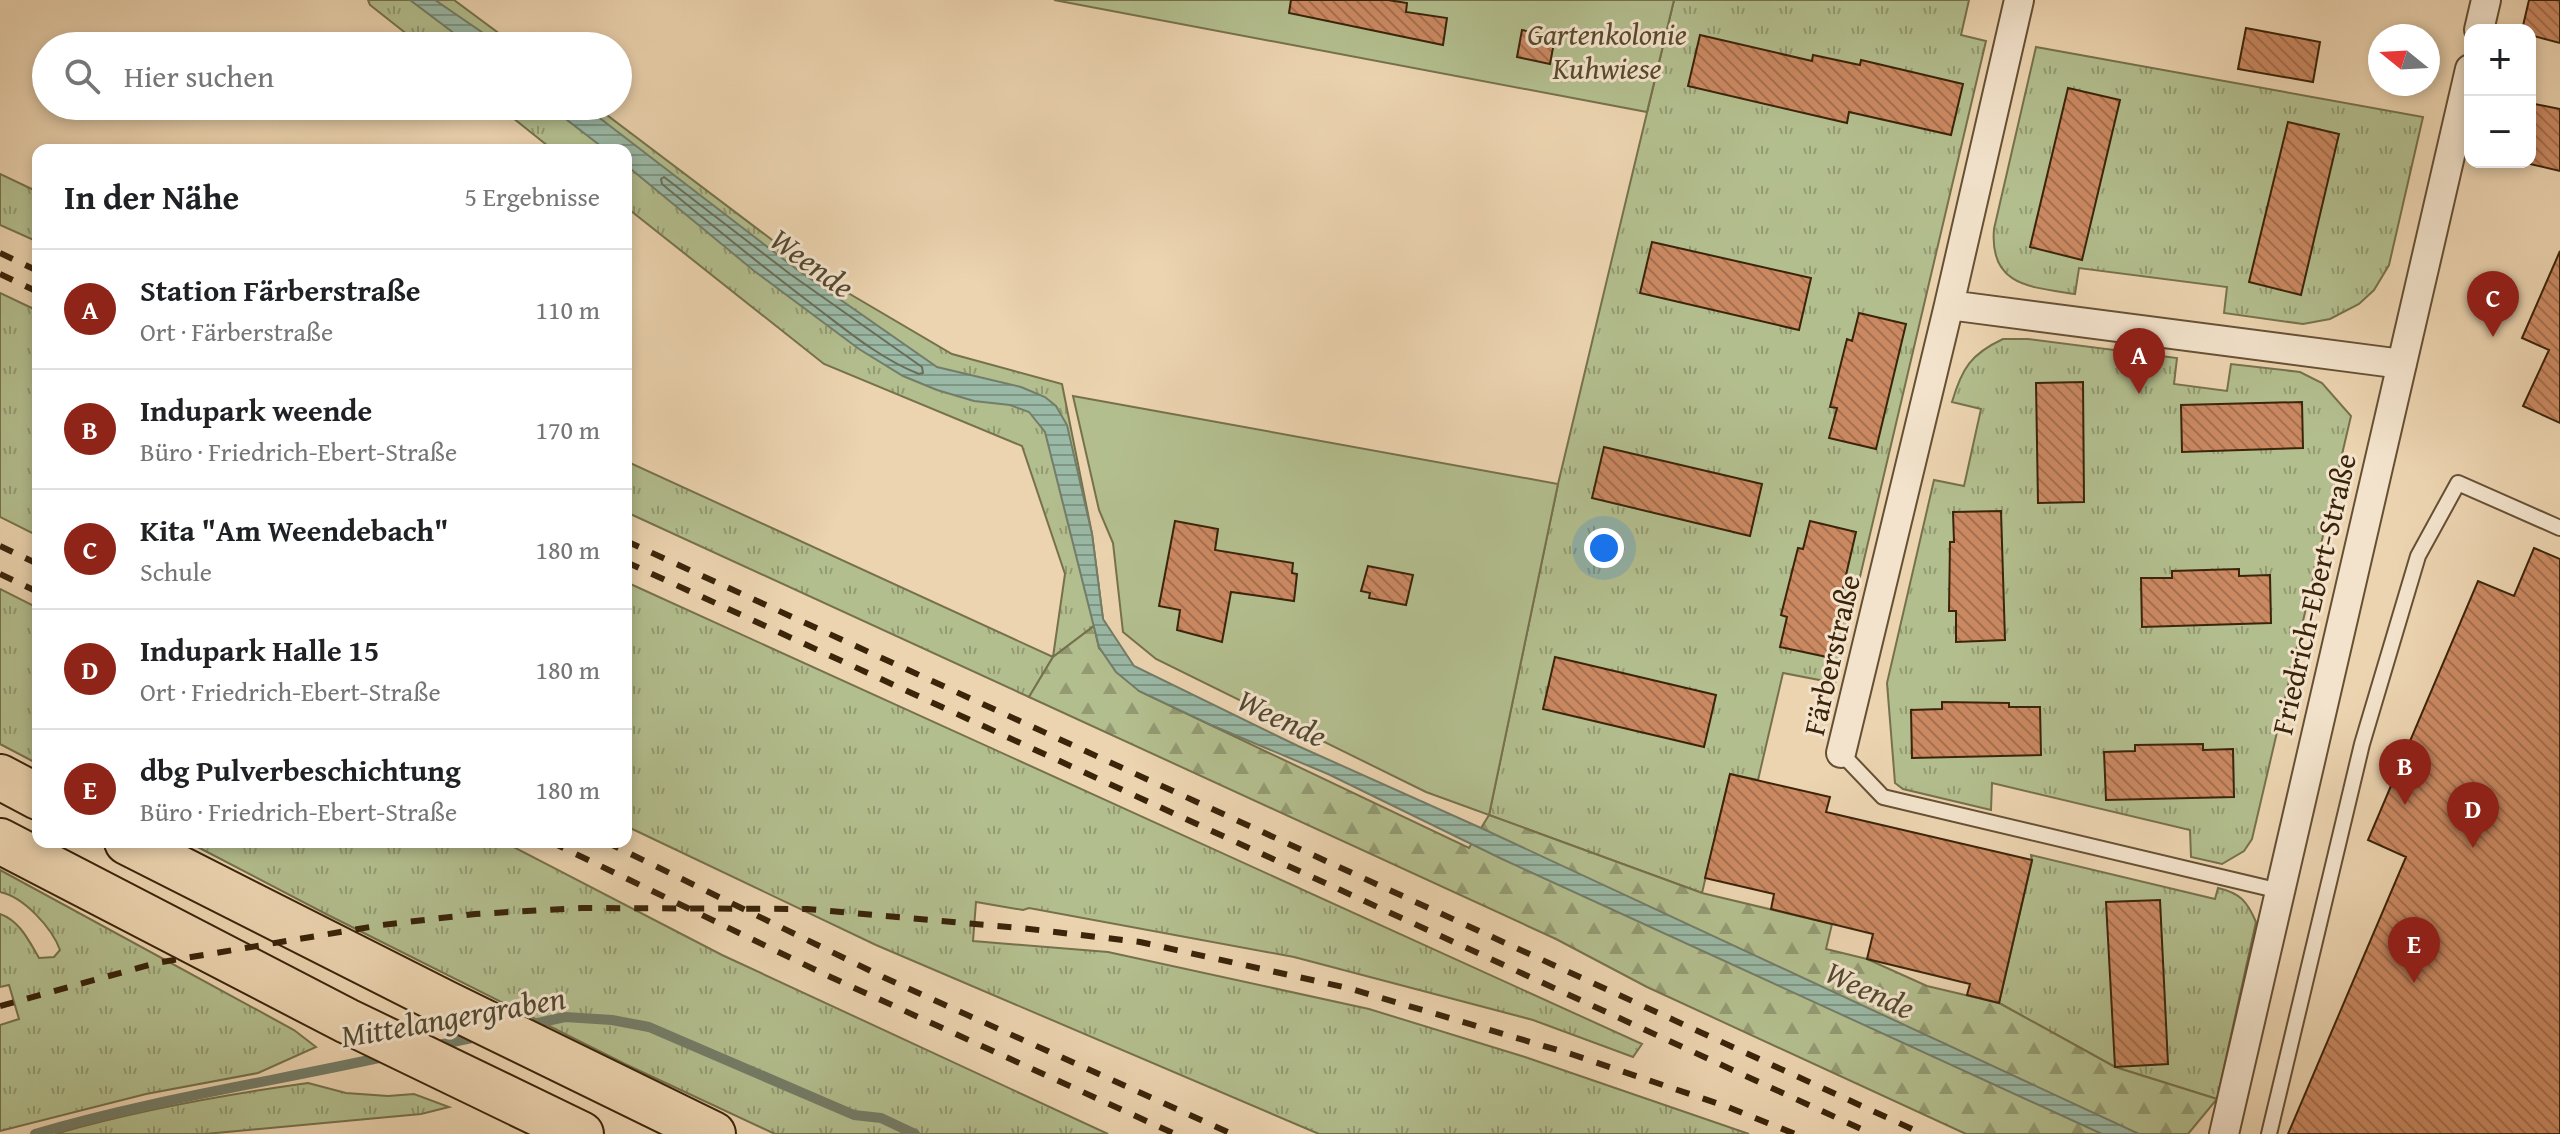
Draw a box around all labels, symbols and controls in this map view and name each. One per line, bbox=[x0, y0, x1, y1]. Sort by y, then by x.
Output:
park label: Gartenkolonie Kuhwiese bbox=[1527, 12, 1687, 90]
north arrow bbox=[2368, 24, 2440, 96]
map controls bbox=[2464, 24, 2536, 168]
button: + bbox=[2464, 24, 2536, 96]
search box bbox=[32, 32, 632, 120]
icon: search bbox=[60, 54, 104, 98]
text: Hier suchen bbox=[124, 54, 274, 98]
button: − bbox=[2464, 96, 2536, 168]
text: In der Nähe bbox=[64, 172, 239, 221]
text: 5 Ergebnisse bbox=[465, 177, 600, 216]
water label: Weende bbox=[760, 216, 864, 309]
text: Station Färberstraße bbox=[140, 268, 420, 312]
pin: C bbox=[2467, 271, 2519, 337]
text: A bbox=[82, 290, 98, 329]
text: 110 m bbox=[535, 290, 600, 329]
text: Ort · Färberstraße bbox=[140, 312, 333, 351]
pin: A bbox=[2113, 328, 2165, 394]
text: Indupark weende bbox=[140, 388, 372, 432]
text: B bbox=[82, 410, 98, 449]
text: 170 m bbox=[535, 410, 600, 449]
text: Büro · Friedrich-Ebert-Straße bbox=[140, 432, 457, 471]
street label: Friedrich-Ebert-Straße bbox=[2259, 449, 2367, 739]
text: Kita "Am Weendebach" bbox=[140, 508, 448, 552]
your location bbox=[1584, 528, 1624, 568]
text: C bbox=[83, 530, 97, 569]
text: 180 m bbox=[535, 530, 600, 569]
text: Schule bbox=[140, 552, 212, 591]
street label: Färberstraße bbox=[1791, 570, 1871, 739]
text: Indupark Halle 15 bbox=[140, 628, 379, 672]
text: D bbox=[82, 650, 98, 689]
text: 180 m bbox=[535, 650, 600, 689]
text: Ort · Friedrich-Ebert-Straße bbox=[140, 672, 441, 711]
water label: Weende bbox=[1230, 676, 1335, 759]
pin: B bbox=[2379, 739, 2431, 805]
text: dbg Pulverbeschichtung bbox=[140, 748, 461, 792]
text: E bbox=[83, 770, 97, 809]
text: 180 m bbox=[535, 770, 600, 809]
pin: D bbox=[2447, 782, 2499, 848]
text: Büro · Friedrich-Ebert-Straße bbox=[140, 792, 457, 831]
pin: E bbox=[2388, 917, 2440, 983]
water label: Weende bbox=[1818, 948, 1923, 1031]
water label: Mittelangergraben bbox=[337, 974, 569, 1059]

